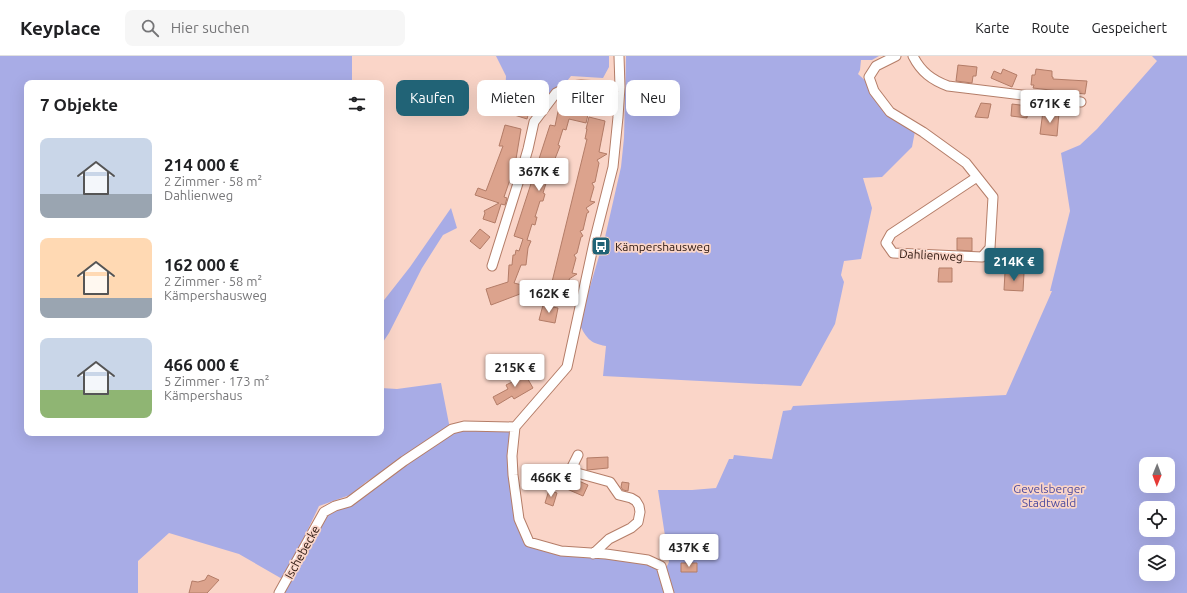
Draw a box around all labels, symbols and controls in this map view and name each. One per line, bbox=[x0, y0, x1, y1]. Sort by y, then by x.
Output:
search box bbox=[125, 10, 405, 46]
text: Keyplace bbox=[20, 17, 101, 39]
icon: search bbox=[139, 17, 161, 39]
text: Hier suchen bbox=[171, 19, 250, 36]
text: Karte bbox=[975, 20, 1009, 36]
text: Route bbox=[1031, 20, 1070, 36]
text: Gespeichert bbox=[1092, 20, 1167, 36]
chip: Kaufen bbox=[396, 80, 469, 116]
chip: Mieten bbox=[477, 80, 549, 116]
chip: Filter bbox=[557, 80, 618, 116]
chip: Neu bbox=[626, 80, 680, 116]
pin: 671K € bbox=[1017, 90, 1083, 124]
icon: filters bbox=[346, 93, 368, 115]
text: 7 Objekte bbox=[40, 95, 118, 114]
text: 671K € bbox=[1029, 96, 1071, 110]
icon: home bbox=[72, 154, 120, 202]
text: 214 000 € bbox=[164, 155, 239, 174]
pin: 367K € bbox=[506, 158, 572, 192]
text: 367K € bbox=[518, 164, 560, 178]
text: 2 Zimmer · 58 m² bbox=[164, 174, 262, 188]
text: Dahlienweg bbox=[164, 188, 233, 202]
bus stop icon: Kämpershausweg bbox=[590, 235, 612, 257]
place label: Kämpershausweg bbox=[615, 240, 710, 253]
street label: Dahlienweg bbox=[899, 247, 963, 263]
pin: 214K € bbox=[981, 248, 1047, 282]
icon: home bbox=[72, 254, 120, 302]
text: 214K € bbox=[993, 254, 1035, 268]
text: 162 000 € bbox=[164, 255, 239, 274]
text: 2 Zimmer · 58 m² bbox=[164, 274, 262, 288]
pin: 162K € bbox=[516, 280, 582, 314]
text: 162K € bbox=[528, 286, 570, 300]
text: Kämpershausweg bbox=[164, 288, 267, 302]
icon: home bbox=[72, 354, 120, 402]
pin: 215K € bbox=[482, 354, 548, 388]
text: 466 000 € bbox=[164, 355, 239, 374]
text: 215K € bbox=[494, 360, 536, 374]
text: 5 Zimmer · 173 m² bbox=[164, 374, 270, 388]
text: Kämpershaus bbox=[164, 388, 242, 402]
north arrow bbox=[1139, 457, 1175, 493]
map controls bbox=[1139, 457, 1175, 581]
pin: 466K € bbox=[518, 464, 584, 498]
text: 466K € bbox=[530, 470, 572, 484]
park label: Gevelsberger Stadtwald bbox=[1013, 482, 1085, 509]
button: locate bbox=[1139, 501, 1175, 537]
street label: Ischebecke bbox=[282, 523, 322, 581]
pin: 437K € bbox=[656, 534, 722, 568]
text: 437K € bbox=[668, 540, 710, 554]
button: layers bbox=[1139, 545, 1175, 581]

